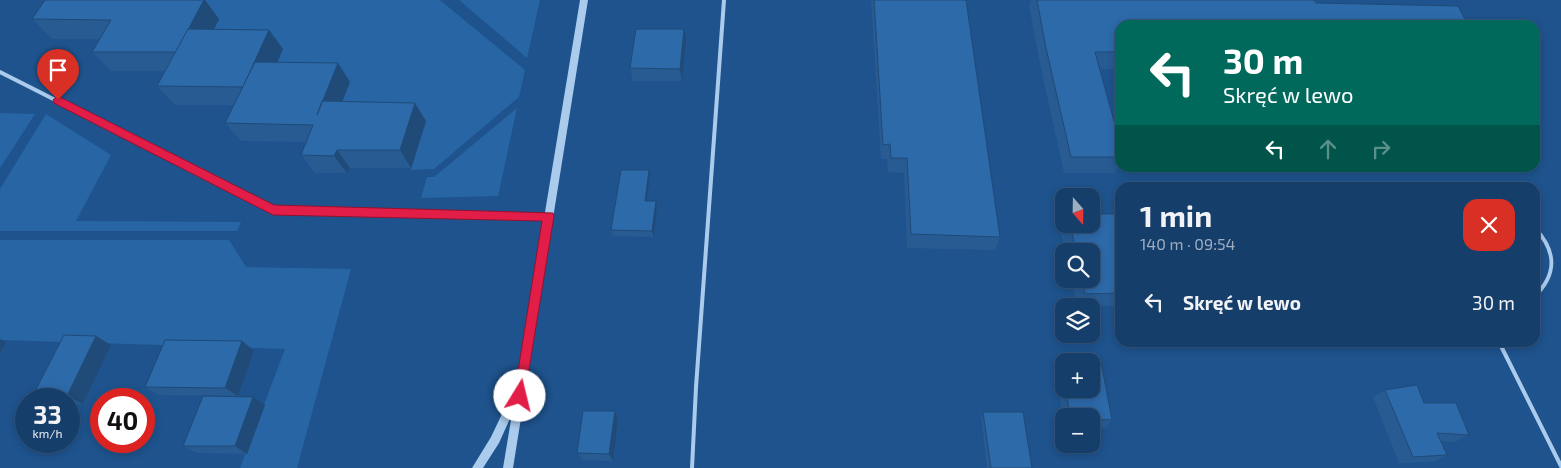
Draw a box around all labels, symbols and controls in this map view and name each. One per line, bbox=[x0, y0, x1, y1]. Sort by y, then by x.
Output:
text: 30 m bbox=[1223, 39, 1303, 81]
icon: left bbox=[1140, 40, 1205, 105]
pin bbox=[37, 49, 79, 100]
icon: arrive bbox=[44, 56, 72, 84]
text: Skręć w lewo bbox=[1223, 81, 1354, 107]
icon: left bbox=[1261, 135, 1289, 163]
icon: ahead bbox=[1314, 135, 1342, 163]
icon: right bbox=[1367, 135, 1395, 163]
north arrow bbox=[1055, 188, 1100, 232]
map controls bbox=[1055, 188, 1100, 453]
text: 1 min bbox=[1140, 197, 1212, 233]
button: close bbox=[1463, 199, 1515, 251]
text: 140 m · 09:54 bbox=[1140, 234, 1235, 253]
button: search bbox=[1055, 243, 1100, 288]
icon: left bbox=[1140, 288, 1168, 316]
text: Skręć w lewo bbox=[1183, 291, 1301, 314]
text: 30 m bbox=[1472, 291, 1515, 314]
button: layers bbox=[1055, 298, 1100, 343]
button: + bbox=[1055, 353, 1100, 398]
position arrow bbox=[493, 369, 545, 421]
speed limit sign: 40 bbox=[90, 388, 155, 453]
text: 33 bbox=[33, 399, 62, 429]
button: − bbox=[1055, 408, 1100, 453]
text: km/h bbox=[33, 426, 62, 440]

